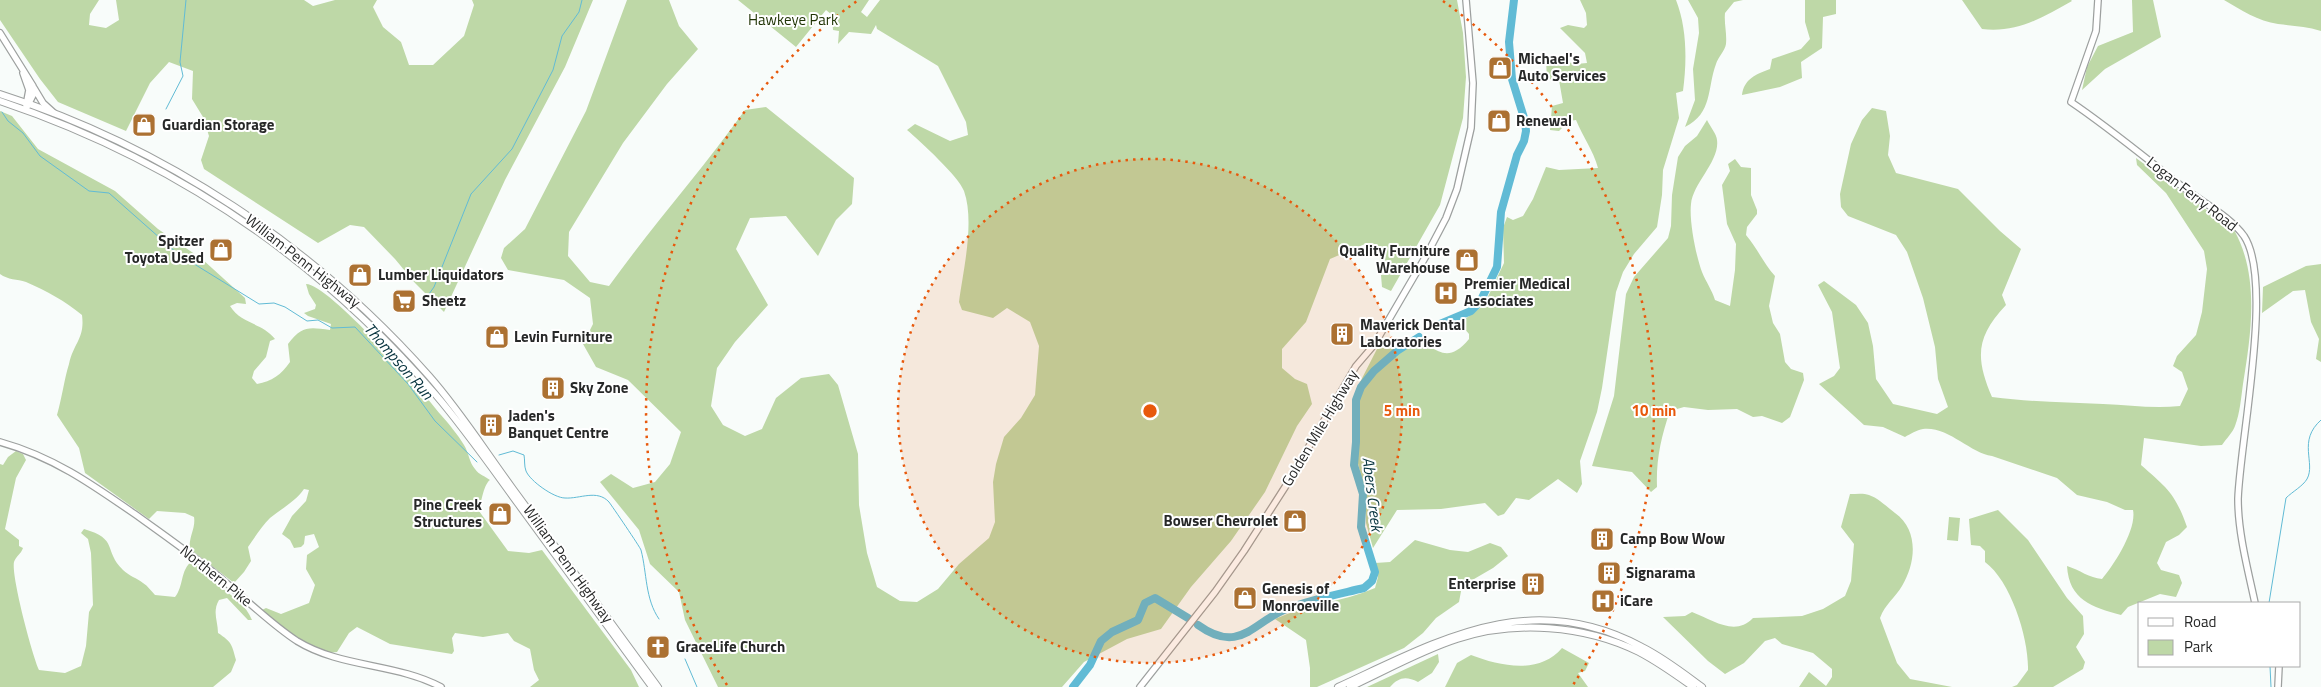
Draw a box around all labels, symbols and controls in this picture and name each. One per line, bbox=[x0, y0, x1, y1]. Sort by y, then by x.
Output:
park label: Hawkeye Park bbox=[748, 8, 838, 31]
place label: Michael's Auto Services bbox=[1518, 47, 1606, 87]
shop icon: Michael's Auto Services bbox=[1487, 55, 1513, 81]
shop icon: Renewal bbox=[1486, 108, 1512, 134]
place label: Renewal bbox=[1516, 109, 1572, 132]
shop icon: Guardian Storage bbox=[131, 112, 157, 138]
place label: Guardian Storage bbox=[162, 113, 275, 136]
street label: Logan Ferry Road bbox=[2142, 151, 2243, 237]
street label: William Penn Highway bbox=[241, 208, 366, 313]
place label: Spitzer Toyota Used bbox=[125, 229, 204, 269]
shop icon: Spitzer Toyota Used bbox=[208, 237, 234, 263]
place label: Quality Furniture Warehouse bbox=[1339, 239, 1450, 279]
shop icon: Quality Furniture Warehouse bbox=[1454, 247, 1480, 273]
shop icon: Lumber Liquidators bbox=[347, 262, 373, 288]
place label: Lumber Liquidators bbox=[378, 263, 504, 286]
place label: Premier Medical Associates bbox=[1464, 272, 1570, 312]
hospital icon: Premier Medical Associates bbox=[1433, 280, 1459, 306]
supermarket icon: Sheetz bbox=[391, 288, 417, 314]
place label: Sheetz bbox=[422, 289, 466, 312]
place label: Maverick Dental Laboratories bbox=[1360, 313, 1465, 353]
water label: Thompson Run bbox=[359, 317, 440, 405]
building icon: Maverick Dental Laboratories bbox=[1329, 321, 1355, 347]
shop icon: Levin Furniture bbox=[484, 324, 510, 350]
place label: Levin Furniture bbox=[514, 325, 613, 348]
street label: Golden Mile Highway bbox=[1276, 365, 1364, 491]
building icon: Sky Zone bbox=[540, 375, 566, 401]
place label: Sky Zone bbox=[570, 376, 629, 399]
text: 5 min bbox=[1384, 399, 1420, 422]
text: 10 min bbox=[1632, 399, 1676, 422]
centre of rings bbox=[1141, 402, 1159, 420]
place label: Jaden's Banquet Centre bbox=[508, 404, 609, 444]
building icon: Jaden's Banquet Centre bbox=[478, 412, 504, 438]
water label: Abers Creek bbox=[1357, 456, 1390, 534]
place label: Pine Creek Structures bbox=[413, 493, 482, 533]
street label: William Penn Highway bbox=[518, 500, 619, 628]
shop icon: Pine Creek Structures bbox=[487, 501, 513, 527]
shop icon: Bowser Chevrolet bbox=[1282, 508, 1308, 534]
place label: Bowser Chevrolet bbox=[1164, 509, 1279, 532]
building icon: Camp Bow Wow bbox=[1589, 526, 1615, 552]
place label: Camp Bow Wow bbox=[1620, 527, 1725, 550]
street label: Northern Pike bbox=[175, 539, 258, 612]
building icon: Signarama bbox=[1596, 560, 1622, 586]
place label: Signarama bbox=[1626, 561, 1696, 584]
building icon: Enterprise bbox=[1520, 571, 1546, 597]
place label: Enterprise bbox=[1448, 572, 1516, 595]
place label: Genesis of Monroeville bbox=[1262, 577, 1340, 617]
shop icon: Genesis of Monroeville bbox=[1232, 585, 1258, 611]
hospital icon: iCare bbox=[1590, 588, 1616, 614]
place label: iCare bbox=[1620, 589, 1653, 612]
legend bbox=[2138, 602, 2301, 667]
text: Road bbox=[2184, 610, 2216, 633]
church icon: GraceLife Church bbox=[645, 634, 671, 660]
place label: GraceLife Church bbox=[676, 635, 785, 658]
text: Park bbox=[2184, 635, 2213, 658]

